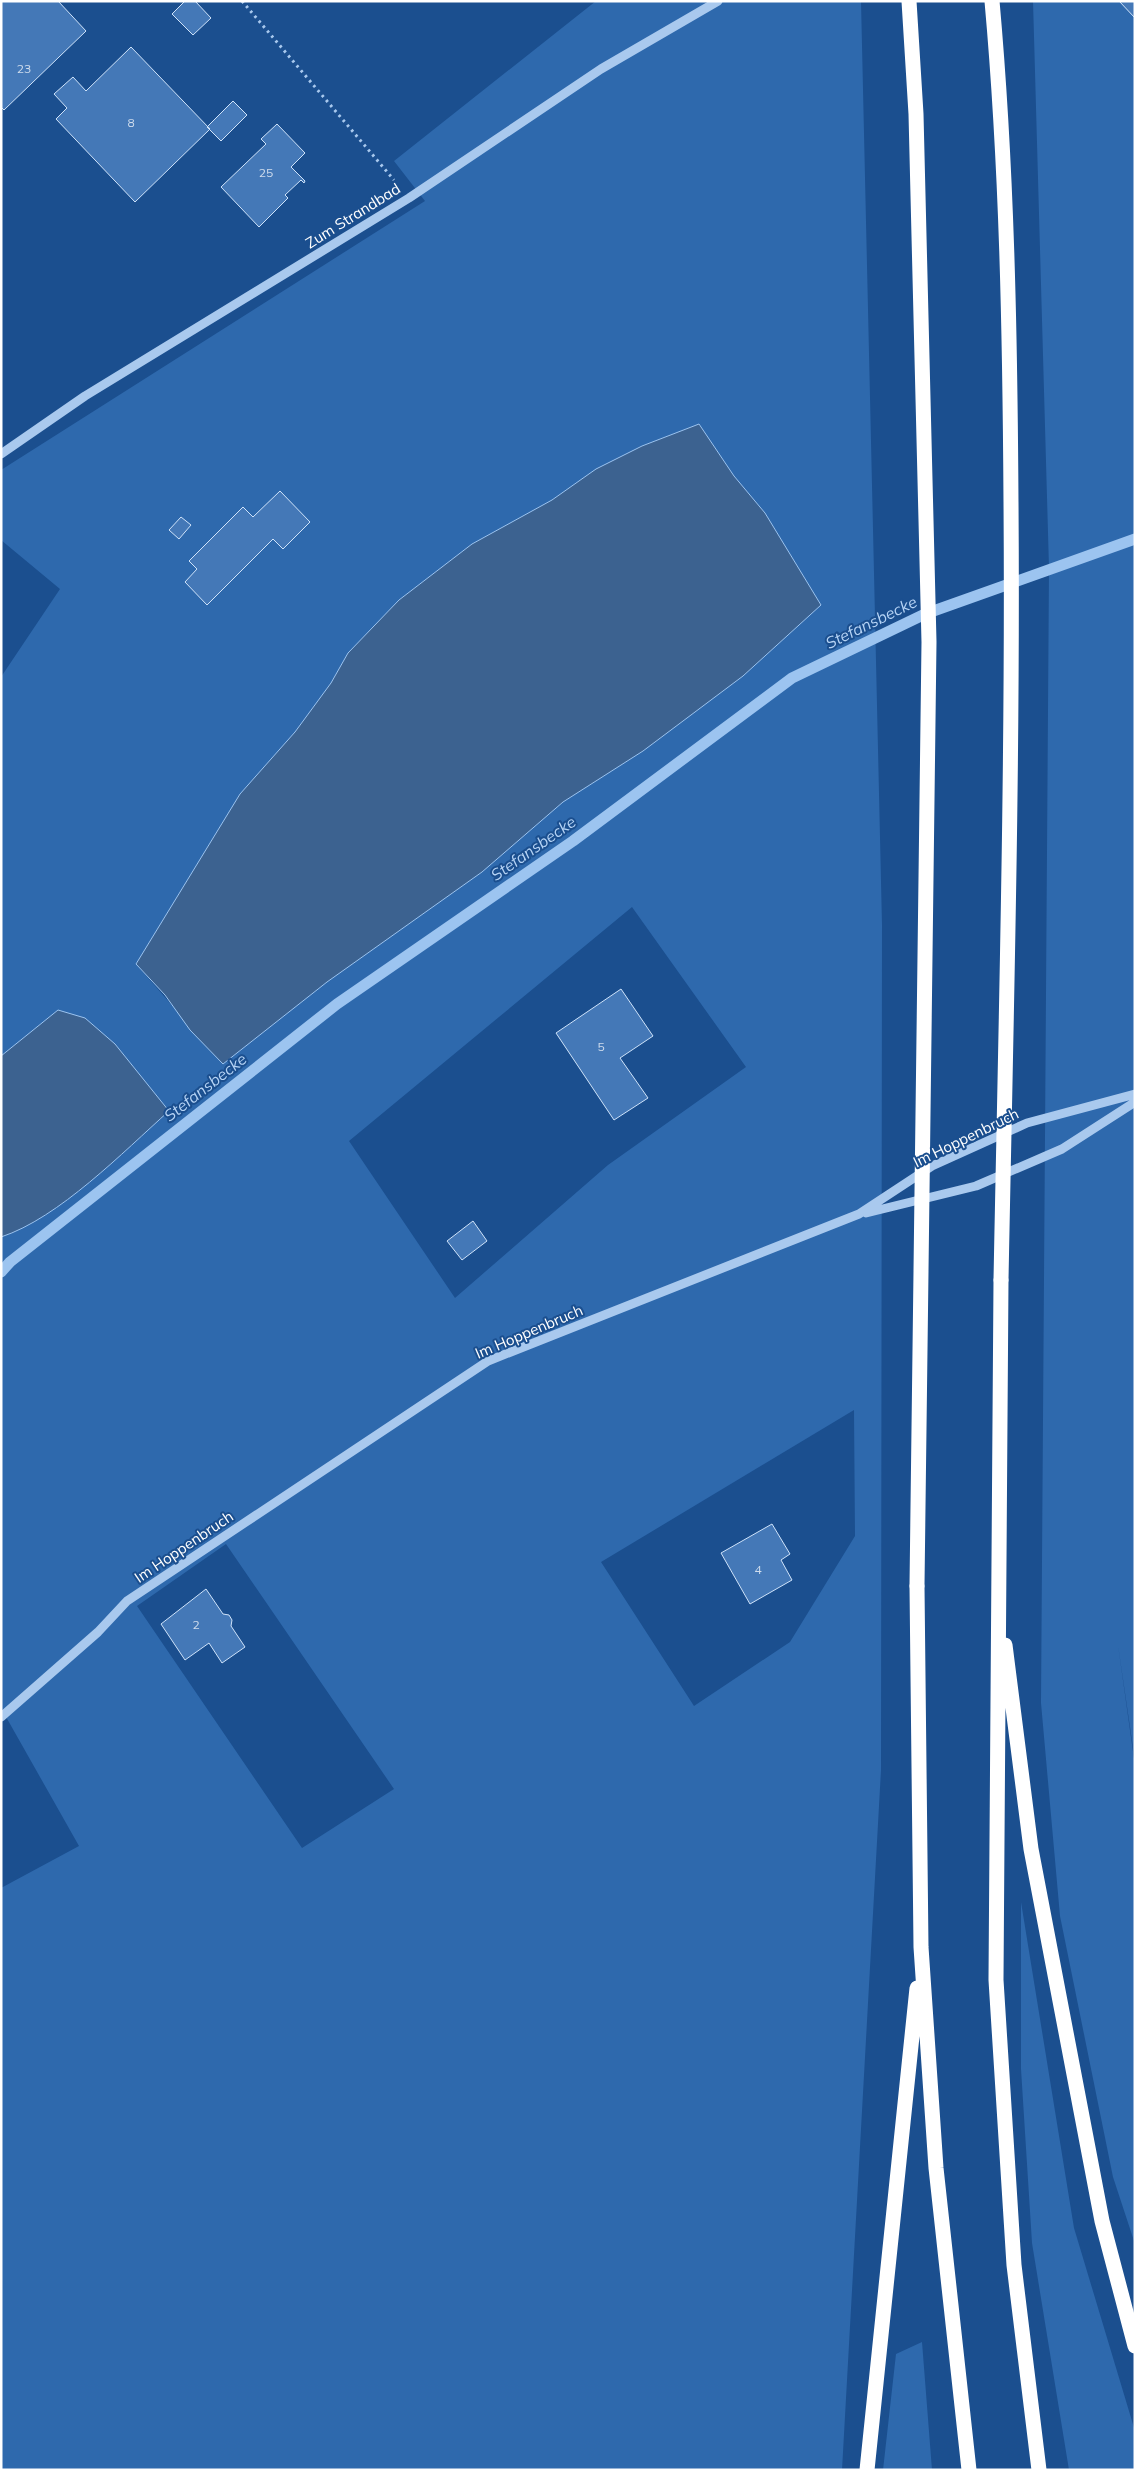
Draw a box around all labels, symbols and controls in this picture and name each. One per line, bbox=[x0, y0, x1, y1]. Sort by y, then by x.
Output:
house number: 23 bbox=[17, 61, 31, 76]
house number: 8 bbox=[127, 115, 135, 130]
house number: 25 bbox=[259, 165, 273, 180]
street label: Zum Strandbad bbox=[302, 179, 404, 252]
water label: Stefansbecke bbox=[822, 591, 920, 653]
water label: Stefansbecke bbox=[487, 811, 580, 885]
house number: 5 bbox=[597, 1039, 605, 1054]
water label: Stefansbecke bbox=[160, 1048, 251, 1125]
street label: Im Hoppenbruch bbox=[910, 1104, 1022, 1171]
street label: Im Hoppenbruch bbox=[472, 1300, 586, 1363]
street label: Im Hoppenbruch bbox=[131, 1506, 237, 1587]
house number: 4 bbox=[754, 1562, 762, 1577]
house number: 2 bbox=[192, 1617, 200, 1632]

